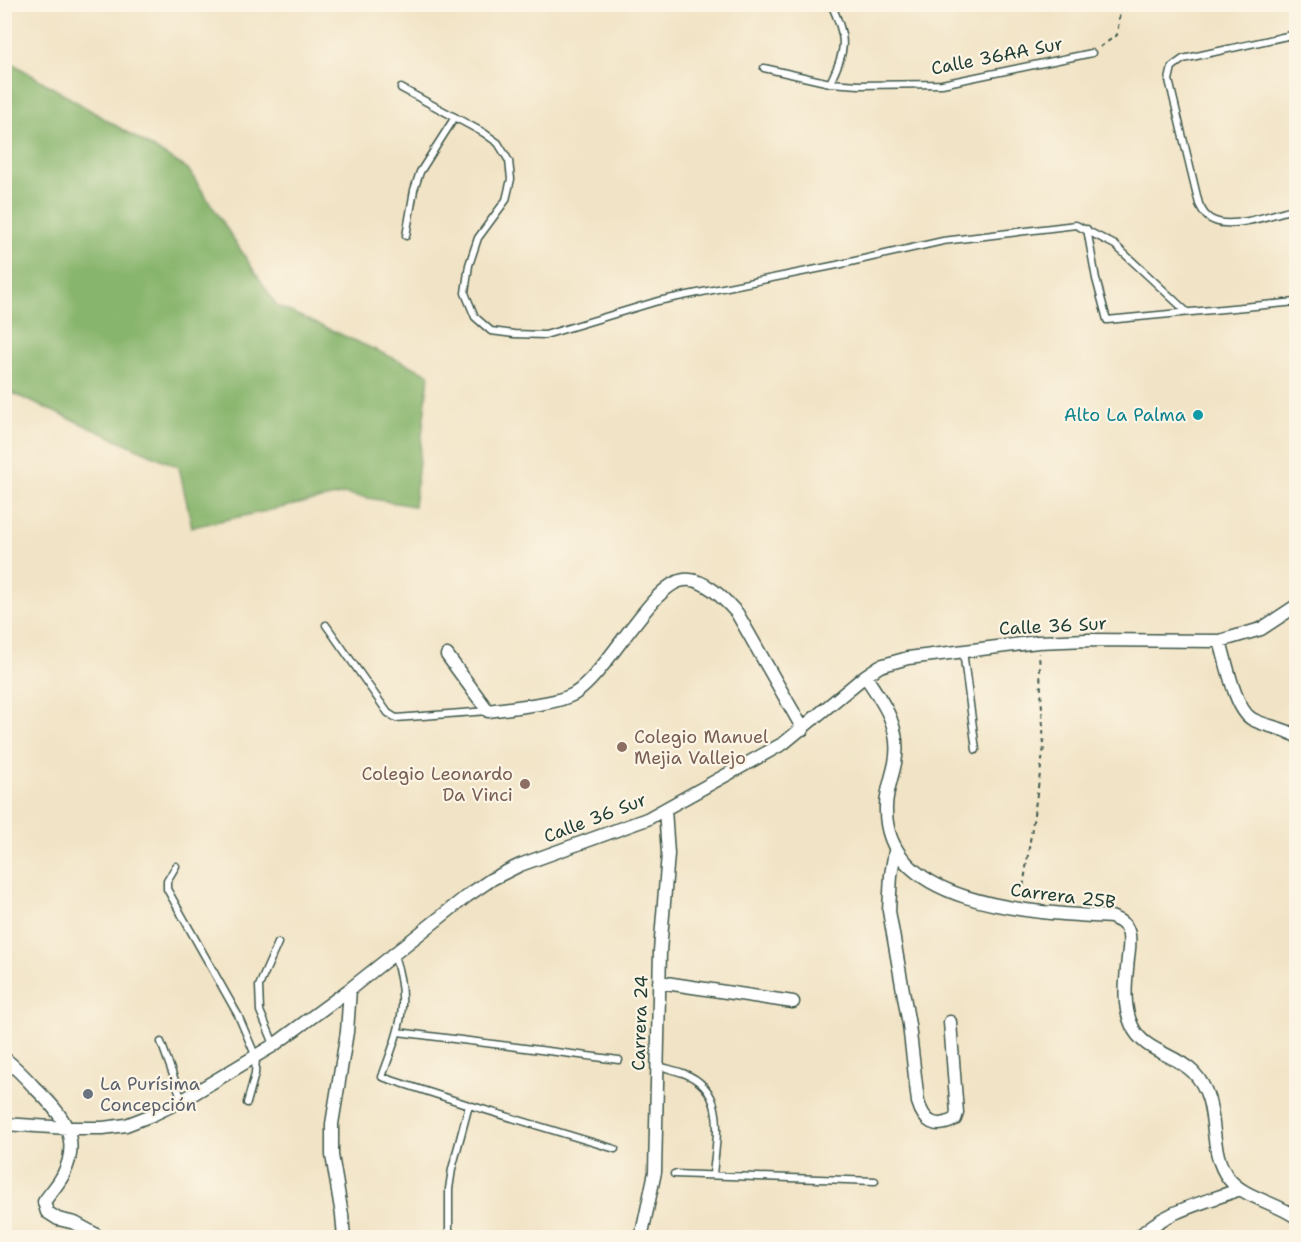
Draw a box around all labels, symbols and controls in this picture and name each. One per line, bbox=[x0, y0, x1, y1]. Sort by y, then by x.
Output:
street label: Calle 36AA Sur bbox=[929, 31, 1065, 81]
place label: Alto La Palma bbox=[1064, 403, 1186, 427]
marker: Alto La Palma bbox=[1191, 408, 1205, 422]
street label: Calle 36 Sur bbox=[998, 611, 1108, 641]
place label: Colegio Manuel Mejia Vallejo bbox=[634, 725, 769, 770]
marker: Colegio Manuel Mejia Vallejo bbox=[615, 740, 629, 754]
place label: Colegio Leonardo Da Vinci bbox=[361, 762, 513, 807]
marker: Colegio Leonardo Da Vinci bbox=[518, 777, 532, 791]
street label: Calle 36 Sur bbox=[540, 787, 650, 849]
street label: Carrera 25B bbox=[1009, 878, 1117, 914]
street label: Carrera 24 bbox=[626, 975, 654, 1071]
place label: La Purísima Concepción bbox=[100, 1072, 200, 1117]
marker: La Purísima Concepción bbox=[81, 1087, 95, 1101]

